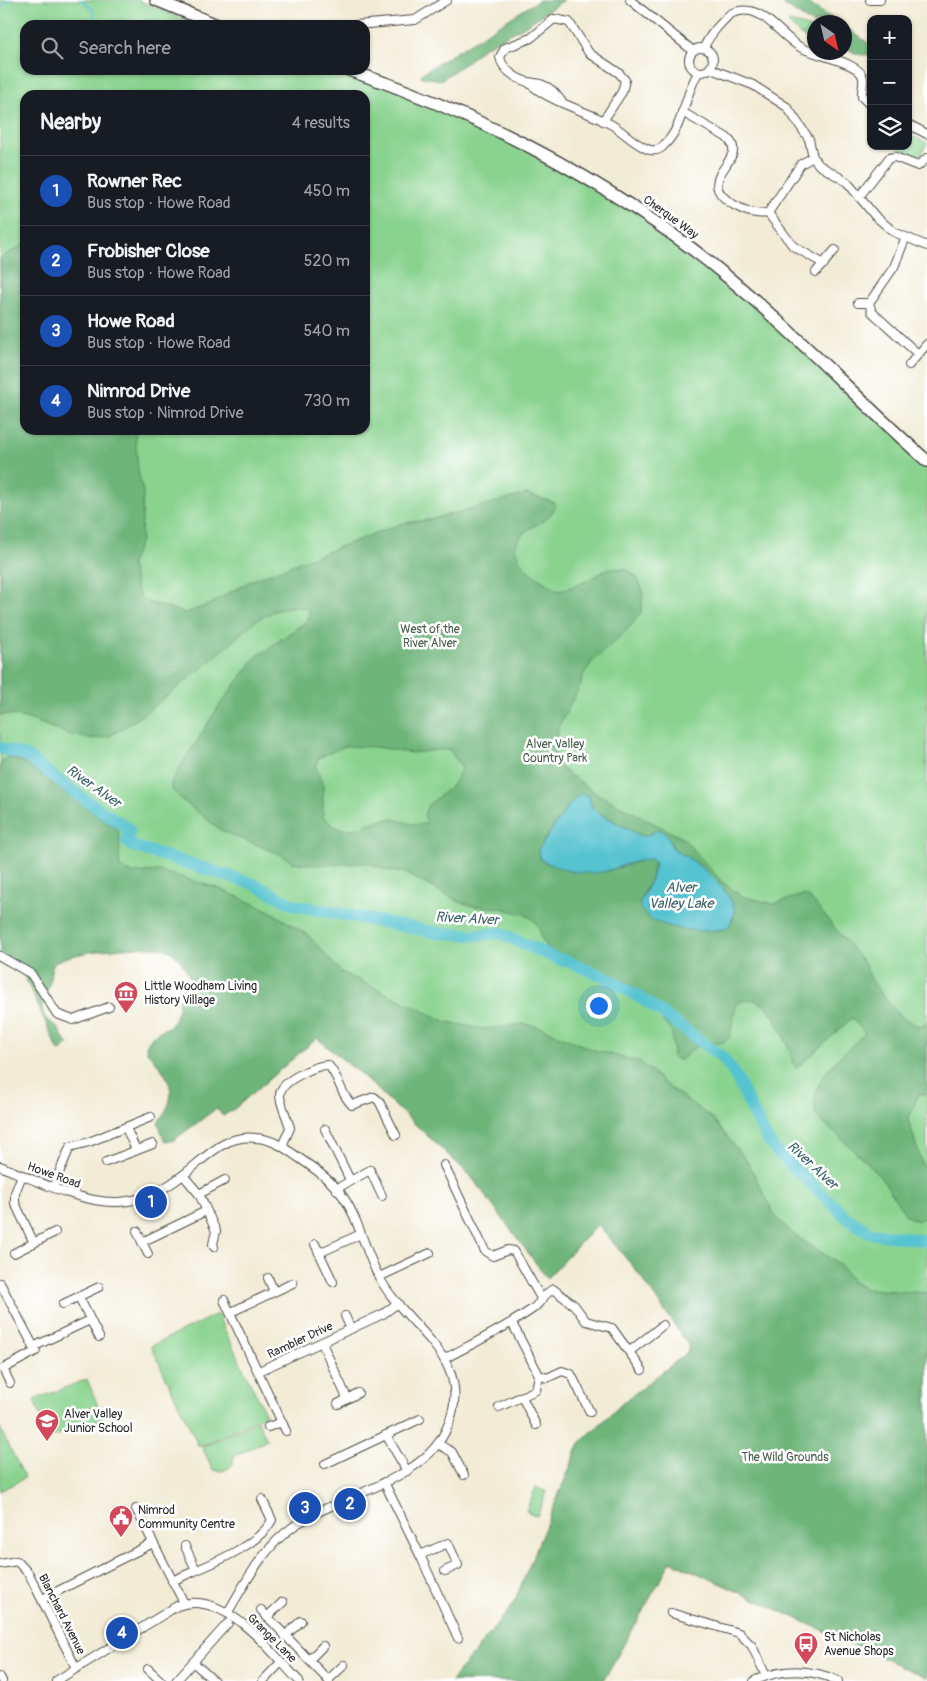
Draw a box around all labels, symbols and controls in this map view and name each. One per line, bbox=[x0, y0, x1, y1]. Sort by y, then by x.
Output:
north arrow bbox=[807, 15, 852, 60]
map controls bbox=[867, 15, 912, 150]
button: + bbox=[867, 15, 912, 60]
search box bbox=[20, 20, 370, 75]
icon: search bbox=[38, 34, 66, 62]
text: Search here bbox=[78, 36, 171, 60]
button: − bbox=[867, 60, 912, 105]
button: layers bbox=[867, 105, 912, 150]
text: Nearby bbox=[40, 109, 101, 136]
text: 4 results bbox=[292, 113, 350, 133]
text: Rowner Rec bbox=[87, 169, 182, 193]
text: 1 bbox=[53, 181, 59, 201]
text: 450 m bbox=[303, 181, 350, 201]
street label: Cherque Way bbox=[640, 192, 701, 242]
text: Bus stop · Howe Road bbox=[87, 193, 231, 213]
text: Frobisher Close bbox=[87, 239, 210, 263]
text: 2 bbox=[52, 251, 60, 271]
text: 520 m bbox=[304, 251, 350, 271]
text: Bus stop · Howe Road bbox=[87, 263, 231, 283]
text: Howe Road bbox=[87, 309, 175, 333]
text: 3 bbox=[52, 321, 60, 341]
text: 540 m bbox=[303, 321, 350, 341]
text: Bus stop · Howe Road bbox=[87, 333, 231, 353]
text: Nimrod Drive bbox=[87, 379, 190, 403]
text: 4 bbox=[51, 391, 61, 411]
text: 730 m bbox=[304, 391, 350, 411]
text: Bus stop · Nimrod Drive bbox=[87, 403, 244, 423]
park label: West of the River Alver bbox=[400, 622, 460, 651]
park label: Alver Valley Country Park bbox=[523, 737, 587, 766]
water label: River Alver bbox=[63, 761, 126, 813]
water label: Alver Valley Lake bbox=[649, 879, 715, 912]
water label: River Alver bbox=[435, 908, 501, 929]
place label: Little Woodham Living History Village bbox=[144, 979, 257, 1008]
museum icon: Little Woodham Living History Village bbox=[113, 980, 139, 1014]
your location bbox=[586, 993, 612, 1019]
water label: River Alver bbox=[784, 1138, 843, 1194]
street label: Howe Road bbox=[25, 1159, 83, 1192]
pin: 1 bbox=[135, 1183, 167, 1221]
street label: Rambler Drive bbox=[265, 1319, 335, 1362]
place label: Alver Valley Junior School bbox=[64, 1407, 133, 1436]
school or university icon: Alver Valley Junior School bbox=[34, 1408, 60, 1442]
park label: The Wild Grounds bbox=[741, 1450, 829, 1465]
pin: 2 bbox=[334, 1485, 366, 1523]
pin: 3 bbox=[289, 1489, 321, 1527]
place label: Nimrod Community Centre bbox=[138, 1503, 235, 1532]
public building icon: Nimrod Community Centre bbox=[108, 1504, 134, 1538]
street label: Blanchard Avenue bbox=[35, 1571, 88, 1657]
street label: Grange Lane bbox=[244, 1611, 299, 1666]
pin: 4 bbox=[106, 1614, 138, 1652]
place label: St Nicholas Avenue Shops bbox=[824, 1630, 894, 1659]
bus stop icon: St Nicholas Avenue Shops bbox=[793, 1631, 819, 1665]

